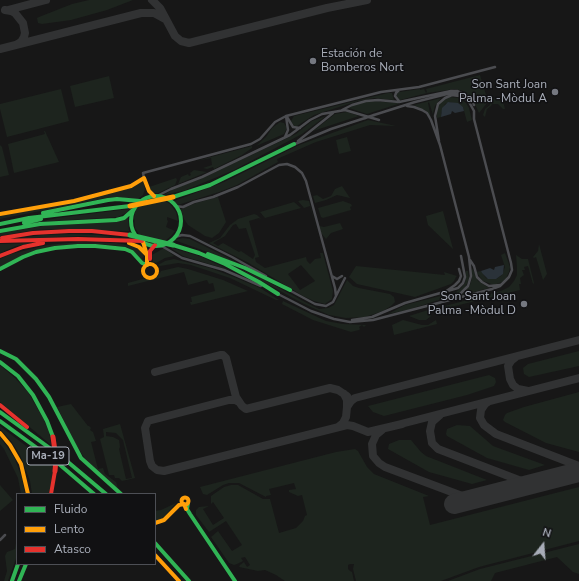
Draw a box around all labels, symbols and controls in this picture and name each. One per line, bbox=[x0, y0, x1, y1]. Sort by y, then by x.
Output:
place label: Estación de Bomberos Nort bbox=[321, 47, 404, 75]
marker: Estación de Bomberos Nort bbox=[308, 56, 318, 66]
place label: Son Sant Joan Palma -Mòdul A bbox=[459, 78, 547, 106]
marker: Son Sant Joan Palma -Mòdul A bbox=[550, 87, 560, 97]
place label: Son Sant Joan Palma -Mòdul D bbox=[428, 290, 516, 318]
marker: Son Sant Joan Palma -Mòdul D bbox=[519, 299, 529, 309]
road number: Ma-19 bbox=[27, 447, 69, 465]
legend bbox=[16, 493, 156, 565]
text: Fluido bbox=[54, 501, 87, 517]
text: Lento bbox=[54, 521, 84, 537]
north arrow bbox=[523, 525, 563, 565]
text: N bbox=[541, 525, 553, 541]
text: Atasco bbox=[54, 541, 91, 557]

